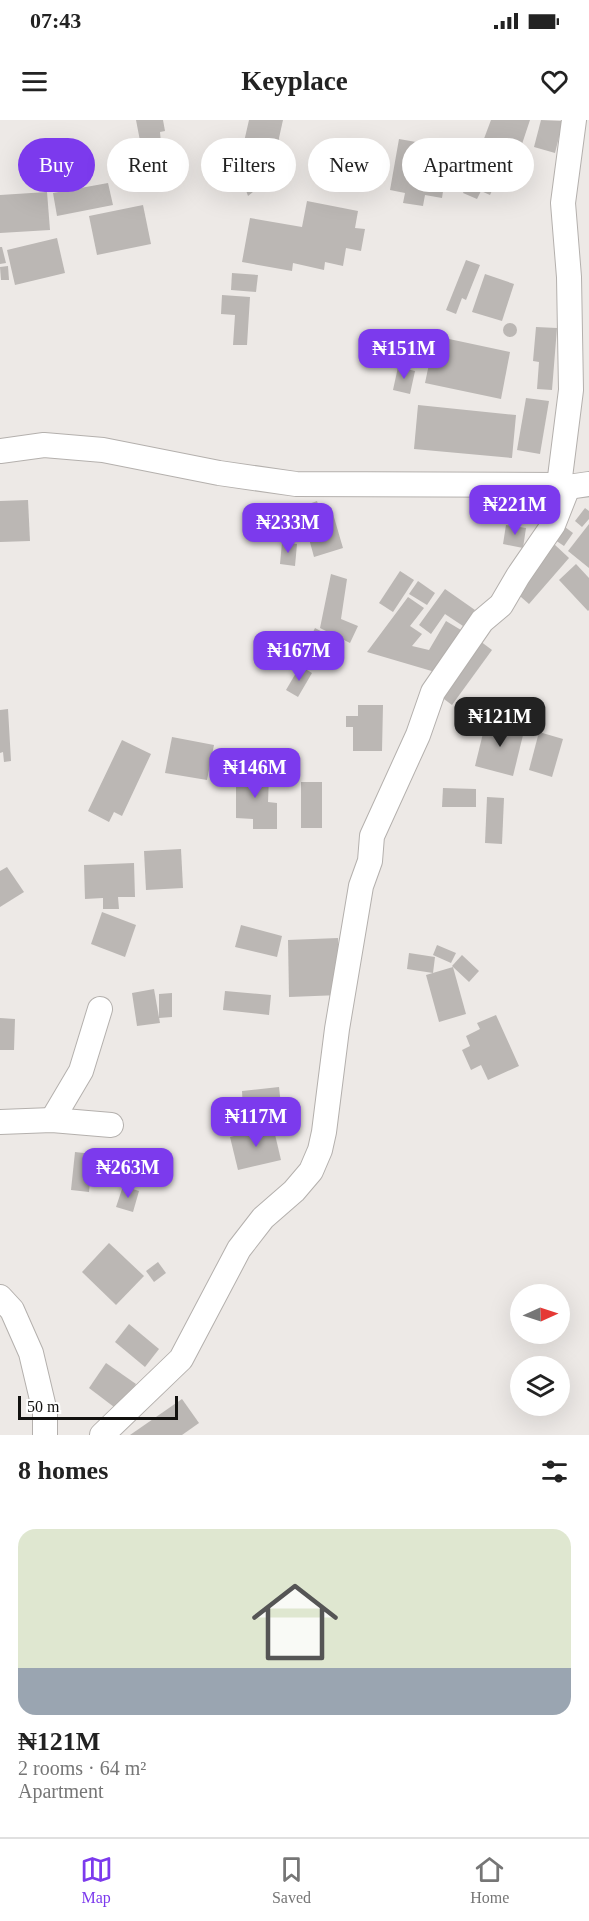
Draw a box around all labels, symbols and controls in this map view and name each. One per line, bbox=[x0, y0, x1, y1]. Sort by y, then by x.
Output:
text: 07:43 bbox=[30, 8, 81, 33]
icon: menu bbox=[18, 65, 51, 98]
icon: heart bbox=[538, 65, 571, 98]
text: Keyplace bbox=[241, 66, 348, 96]
chip: Buy bbox=[18, 138, 95, 192]
chip: Rent bbox=[107, 138, 189, 192]
chip: Filters bbox=[201, 138, 296, 192]
chip: New bbox=[308, 138, 390, 192]
chip: Apartment bbox=[402, 138, 534, 192]
pin: ₦151M bbox=[362, 329, 446, 380]
text: ₦151M bbox=[372, 337, 436, 359]
pin: ₦221M bbox=[473, 485, 557, 536]
text: ₦221M bbox=[483, 493, 547, 515]
pin: ₦233M bbox=[246, 503, 330, 554]
text: ₦233M bbox=[256, 511, 320, 533]
pin: ₦167M bbox=[257, 631, 341, 682]
text: ₦167M bbox=[267, 639, 331, 661]
pin: ₦121M bbox=[458, 697, 542, 748]
text: ₦121M bbox=[468, 705, 532, 727]
pin: ₦146M bbox=[213, 748, 297, 799]
text: ₦146M bbox=[223, 756, 287, 778]
pin: ₦117M bbox=[214, 1097, 298, 1148]
text: ₦117M bbox=[225, 1105, 287, 1127]
pin: ₦263M bbox=[86, 1148, 170, 1199]
text: ₦263M bbox=[96, 1156, 160, 1178]
north arrow bbox=[510, 1284, 570, 1344]
map controls bbox=[510, 1284, 570, 1416]
button: layers bbox=[510, 1356, 570, 1416]
scale bar bbox=[18, 1393, 178, 1420]
text: 50 m bbox=[27, 1398, 59, 1415]
icon: filters bbox=[538, 1455, 571, 1488]
text: 8 homes bbox=[18, 1456, 108, 1485]
icon: home bbox=[241, 1568, 349, 1676]
text: ₦121M bbox=[18, 1727, 100, 1756]
text: 2 rooms · 64 m² bbox=[18, 1757, 146, 1779]
text: Apartment bbox=[18, 1780, 104, 1802]
tab: Map bbox=[80, 1853, 113, 1907]
tab: Saved bbox=[272, 1853, 311, 1907]
tab: Home bbox=[470, 1853, 509, 1907]

